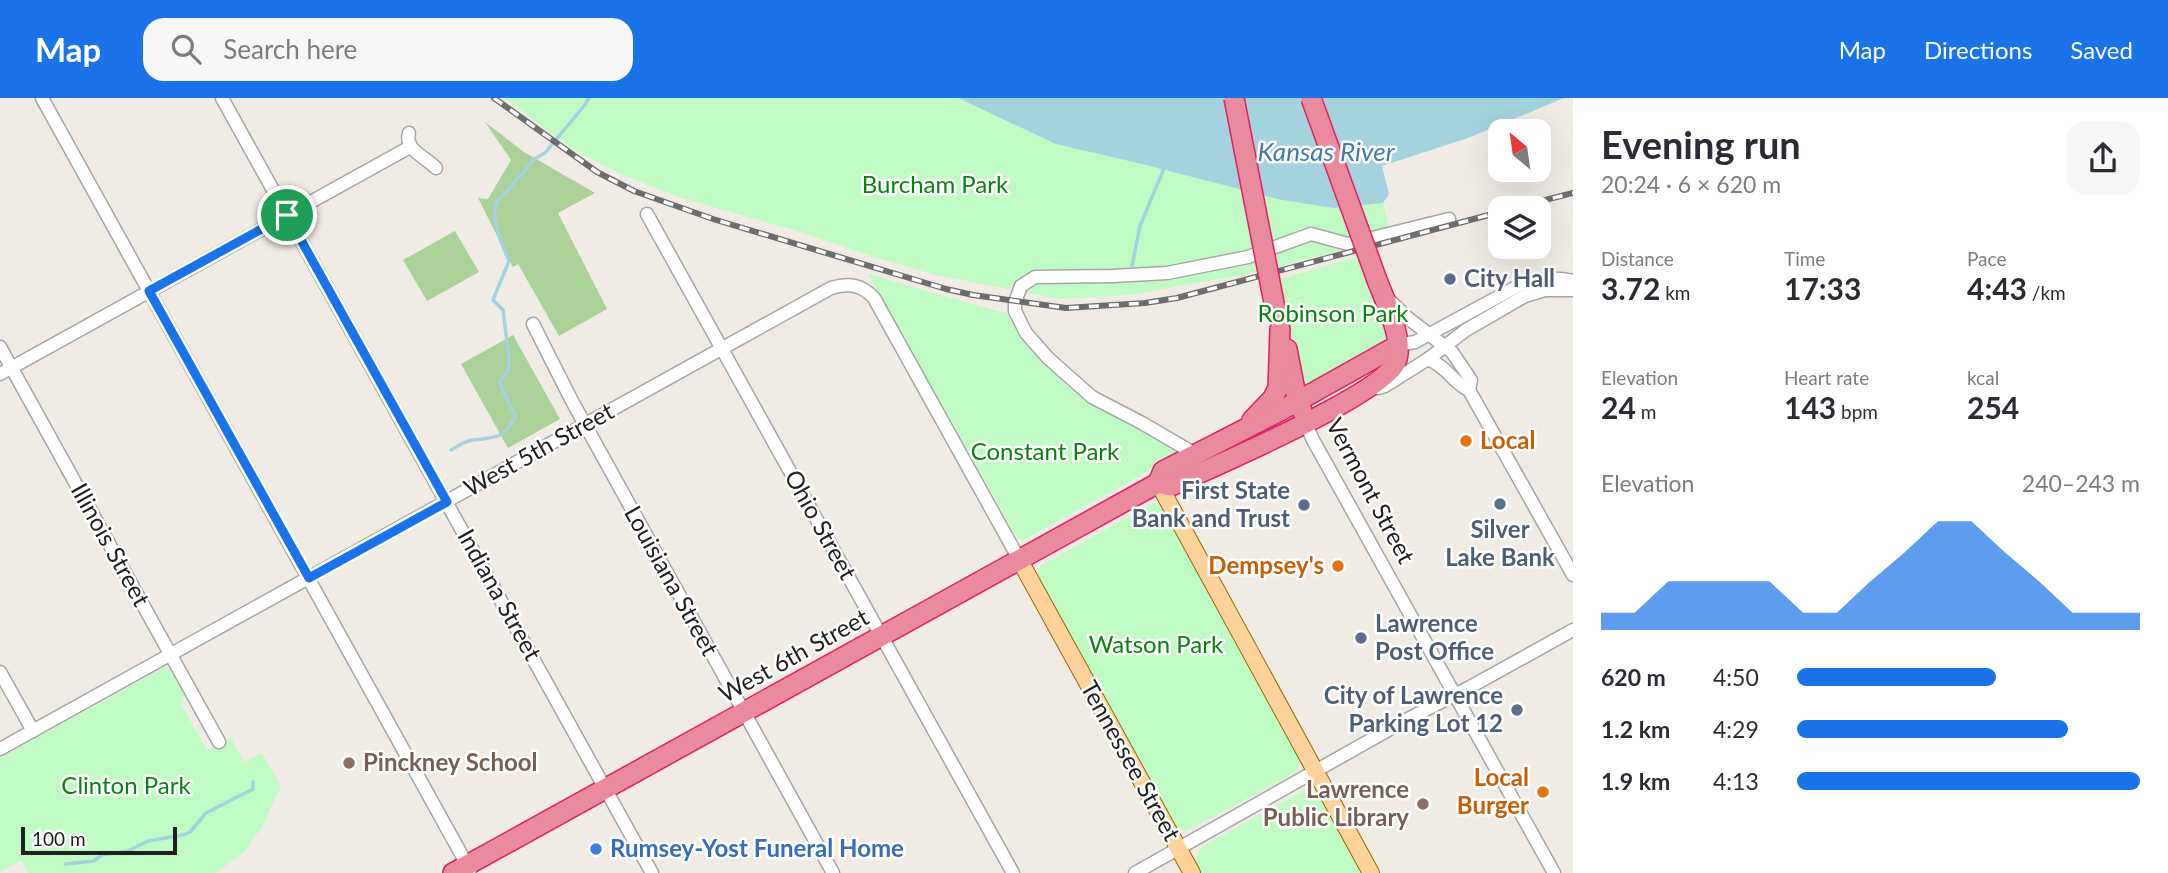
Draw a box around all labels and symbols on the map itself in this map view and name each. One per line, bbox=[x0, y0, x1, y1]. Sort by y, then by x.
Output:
north arrow bbox=[1488, 119, 1550, 182]
water label: Kansas River bbox=[1257, 135, 1396, 167]
park label: Burcham Park bbox=[862, 169, 1009, 198]
pin bbox=[257, 185, 317, 245]
place label: City Hall bbox=[1464, 263, 1555, 292]
marker: City Hall bbox=[1442, 271, 1458, 287]
park label: Robinson Park bbox=[1258, 298, 1409, 327]
street label: West 5th Street bbox=[458, 395, 618, 502]
street label: Vermont Street bbox=[1321, 413, 1422, 568]
place label: Local bbox=[1480, 425, 1535, 454]
marker: Local bbox=[1458, 433, 1474, 449]
park label: Constant Park bbox=[971, 436, 1120, 465]
street label: Ohio Street bbox=[779, 464, 864, 585]
place label: First State Bank and Trust bbox=[1132, 475, 1290, 532]
street label: Illinois Street bbox=[66, 478, 157, 611]
marker: Silver Lake Bank bbox=[1492, 496, 1508, 512]
marker: First State Bank and Trust bbox=[1296, 497, 1312, 513]
street label: Louisiana Street bbox=[619, 500, 726, 661]
place label: Silver Lake Bank bbox=[1445, 514, 1555, 571]
street label: Indiana Street bbox=[452, 524, 549, 665]
place label: Dempsey's bbox=[1208, 550, 1324, 579]
marker: Dempsey's bbox=[1330, 558, 1346, 574]
street label: West 6th Street bbox=[713, 601, 873, 708]
place label: Lawrence Post Office bbox=[1375, 608, 1494, 665]
park label: Watson Park bbox=[1089, 629, 1224, 658]
marker: Lawrence Post Office bbox=[1353, 630, 1369, 646]
street label: Tennessee Street bbox=[1075, 675, 1188, 846]
place label: City of Lawrence Parking Lot 12 bbox=[1324, 680, 1503, 737]
marker: City of Lawrence Parking Lot 12 bbox=[1509, 702, 1525, 718]
place label: Pinckney School bbox=[363, 747, 538, 776]
marker: Pinckney School bbox=[341, 755, 357, 771]
place label: Local Burger bbox=[1457, 762, 1529, 819]
park label: Clinton Park bbox=[61, 770, 191, 799]
place label: Lawrence Public Library bbox=[1263, 774, 1409, 831]
marker: Local Burger bbox=[1535, 784, 1551, 800]
marker: Lawrence Public Library bbox=[1415, 796, 1431, 812]
scale bar bbox=[21, 824, 177, 856]
place label: Rumsey-Yost Funeral Home bbox=[610, 833, 904, 862]
marker: Rumsey-Yost Funeral Home bbox=[588, 841, 604, 857]

